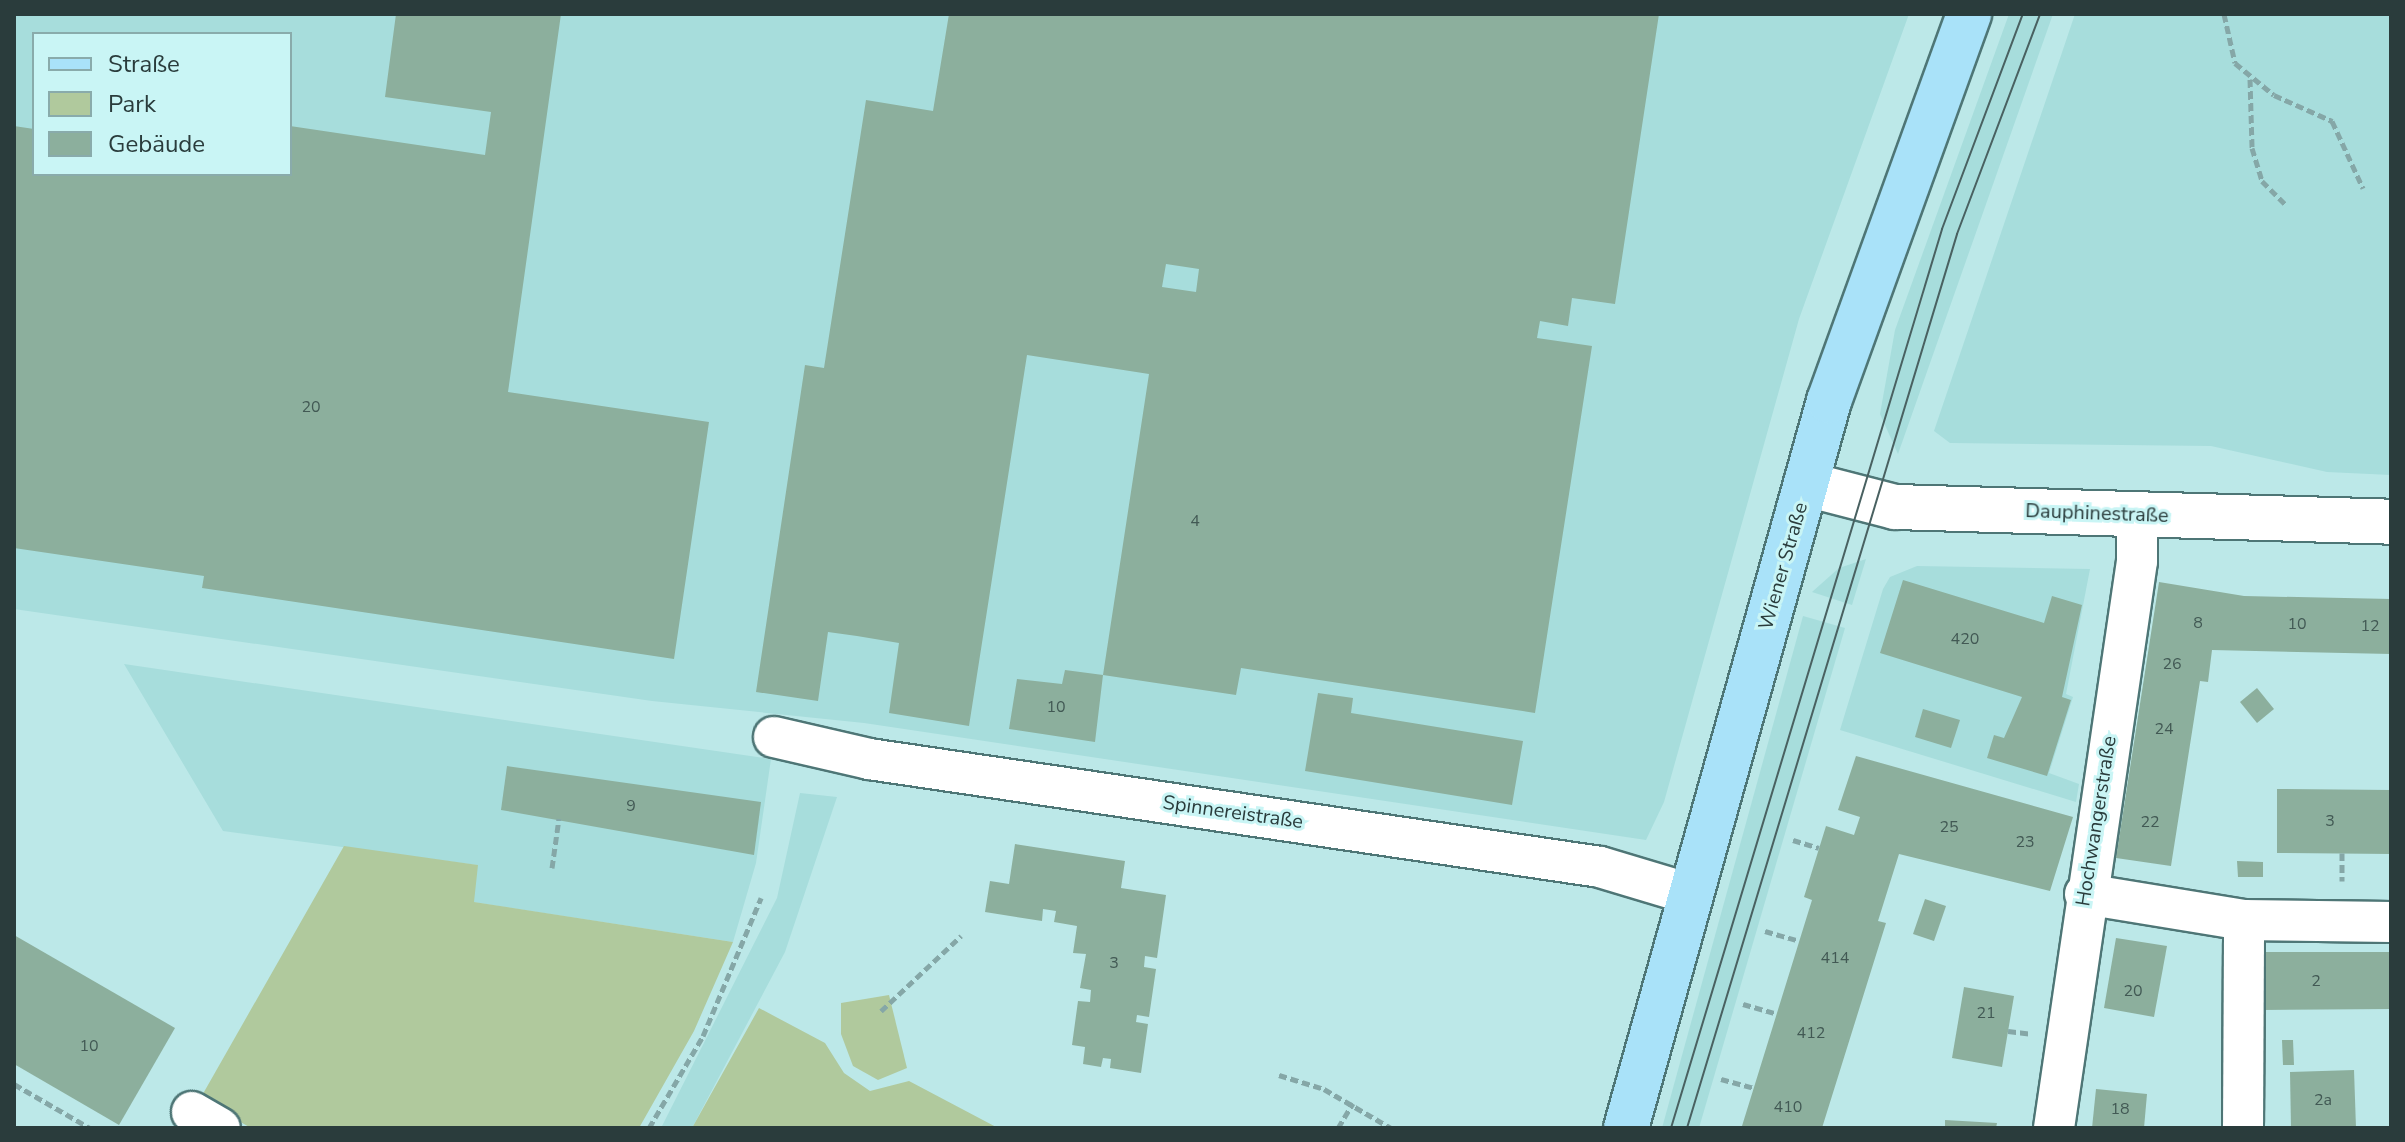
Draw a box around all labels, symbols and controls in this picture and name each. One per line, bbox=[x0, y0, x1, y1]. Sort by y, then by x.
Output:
legend bbox=[32, 32, 292, 176]
text: Straße bbox=[108, 48, 180, 80]
text: Park bbox=[108, 88, 156, 120]
text: Gebäude bbox=[108, 128, 205, 160]
house number: 20 bbox=[301, 397, 321, 417]
street label: Dauphinestraße bbox=[2025, 499, 2169, 527]
street label: Wiener Straße bbox=[1753, 500, 1813, 632]
house number: 4 bbox=[1190, 511, 1200, 531]
house number: 8 bbox=[2193, 613, 2203, 633]
house number: 10 bbox=[2287, 614, 2307, 634]
house number: 12 bbox=[2360, 616, 2380, 636]
house number: 420 bbox=[1951, 629, 1979, 649]
house number: 26 bbox=[2162, 654, 2182, 674]
house number: 10 bbox=[1046, 697, 1066, 717]
house number: 24 bbox=[2154, 719, 2174, 739]
street label: Hochwangerstraße bbox=[2071, 734, 2121, 908]
street label: Spinnereistraße bbox=[1161, 790, 1305, 834]
house number: 9 bbox=[626, 796, 636, 816]
house number: 3 bbox=[2325, 811, 2335, 831]
house number: 22 bbox=[2140, 812, 2160, 832]
house number: 25 bbox=[1939, 817, 1959, 837]
house number: 23 bbox=[2015, 832, 2035, 852]
house number: 414 bbox=[1821, 948, 1849, 968]
house number: 3 bbox=[1109, 953, 1119, 973]
house number: 2 bbox=[2311, 971, 2321, 991]
house number: 20 bbox=[2123, 981, 2143, 1001]
house number: 21 bbox=[1976, 1003, 1996, 1023]
house number: 412 bbox=[1797, 1023, 1825, 1043]
house number: 10 bbox=[79, 1036, 99, 1056]
house number: 2a bbox=[2314, 1090, 2332, 1110]
house number: 410 bbox=[1774, 1097, 1802, 1117]
house number: 18 bbox=[2110, 1099, 2130, 1119]

